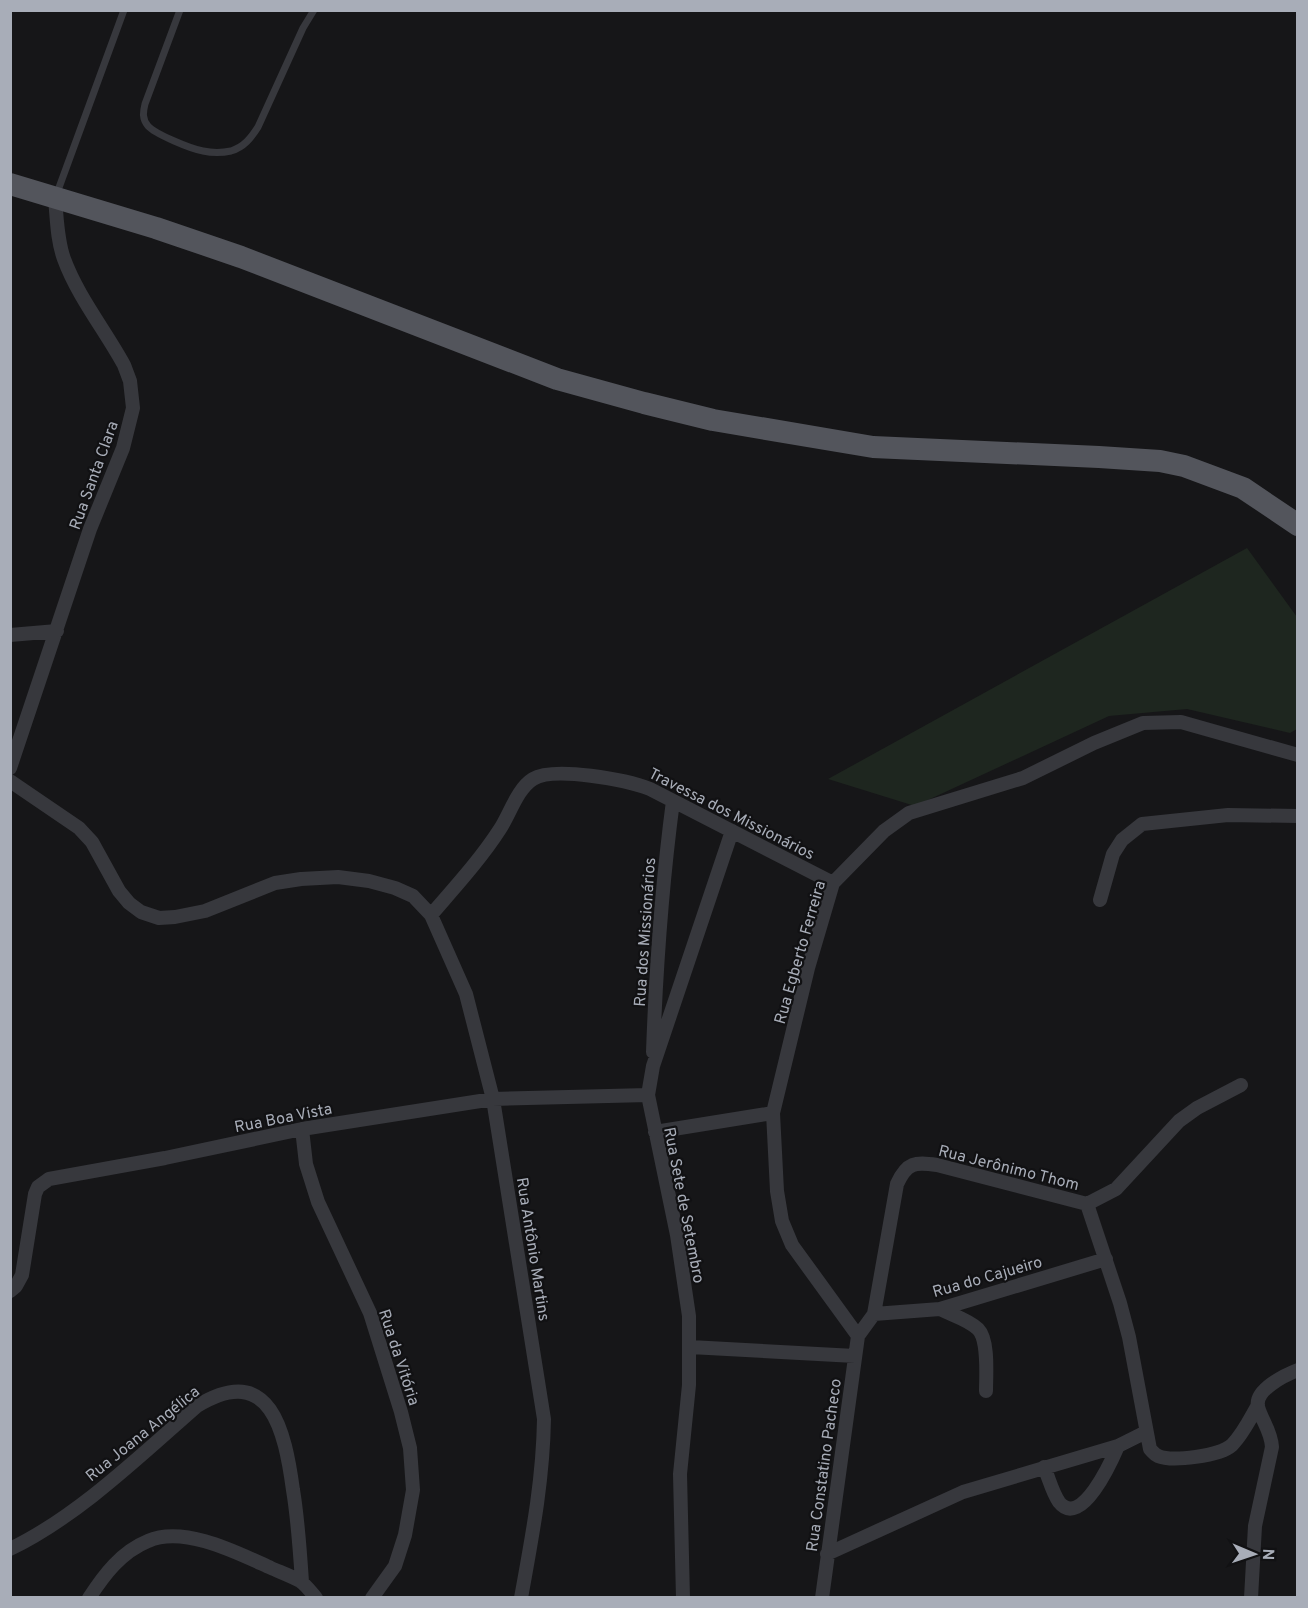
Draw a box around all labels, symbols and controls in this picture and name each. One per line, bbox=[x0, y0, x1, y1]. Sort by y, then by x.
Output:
street label: Rua Santa Clara bbox=[66, 419, 124, 533]
street label: Travessa dos Missionários bbox=[645, 764, 817, 865]
street label: Rua dos Missionários bbox=[631, 857, 661, 1007]
street label: Rua Egberto Ferreira bbox=[771, 879, 831, 1027]
street label: Rua Boa Vista bbox=[233, 1100, 334, 1138]
street label: Rua Sete de Setembro bbox=[658, 1126, 708, 1285]
street label: Rua Jerônimo Thom bbox=[936, 1142, 1081, 1196]
street label: Rua Antônio Martins bbox=[511, 1176, 553, 1323]
street label: Rua do Cajueiro bbox=[930, 1253, 1045, 1303]
street label: Rua da Vitória bbox=[373, 1307, 423, 1408]
street label: Rua Constatino Pacheco bbox=[803, 1377, 847, 1553]
street label: Rua Joana Angélica bbox=[82, 1382, 204, 1487]
north arrow bbox=[1224, 1524, 1284, 1584]
text: N bbox=[1257, 1548, 1277, 1561]

